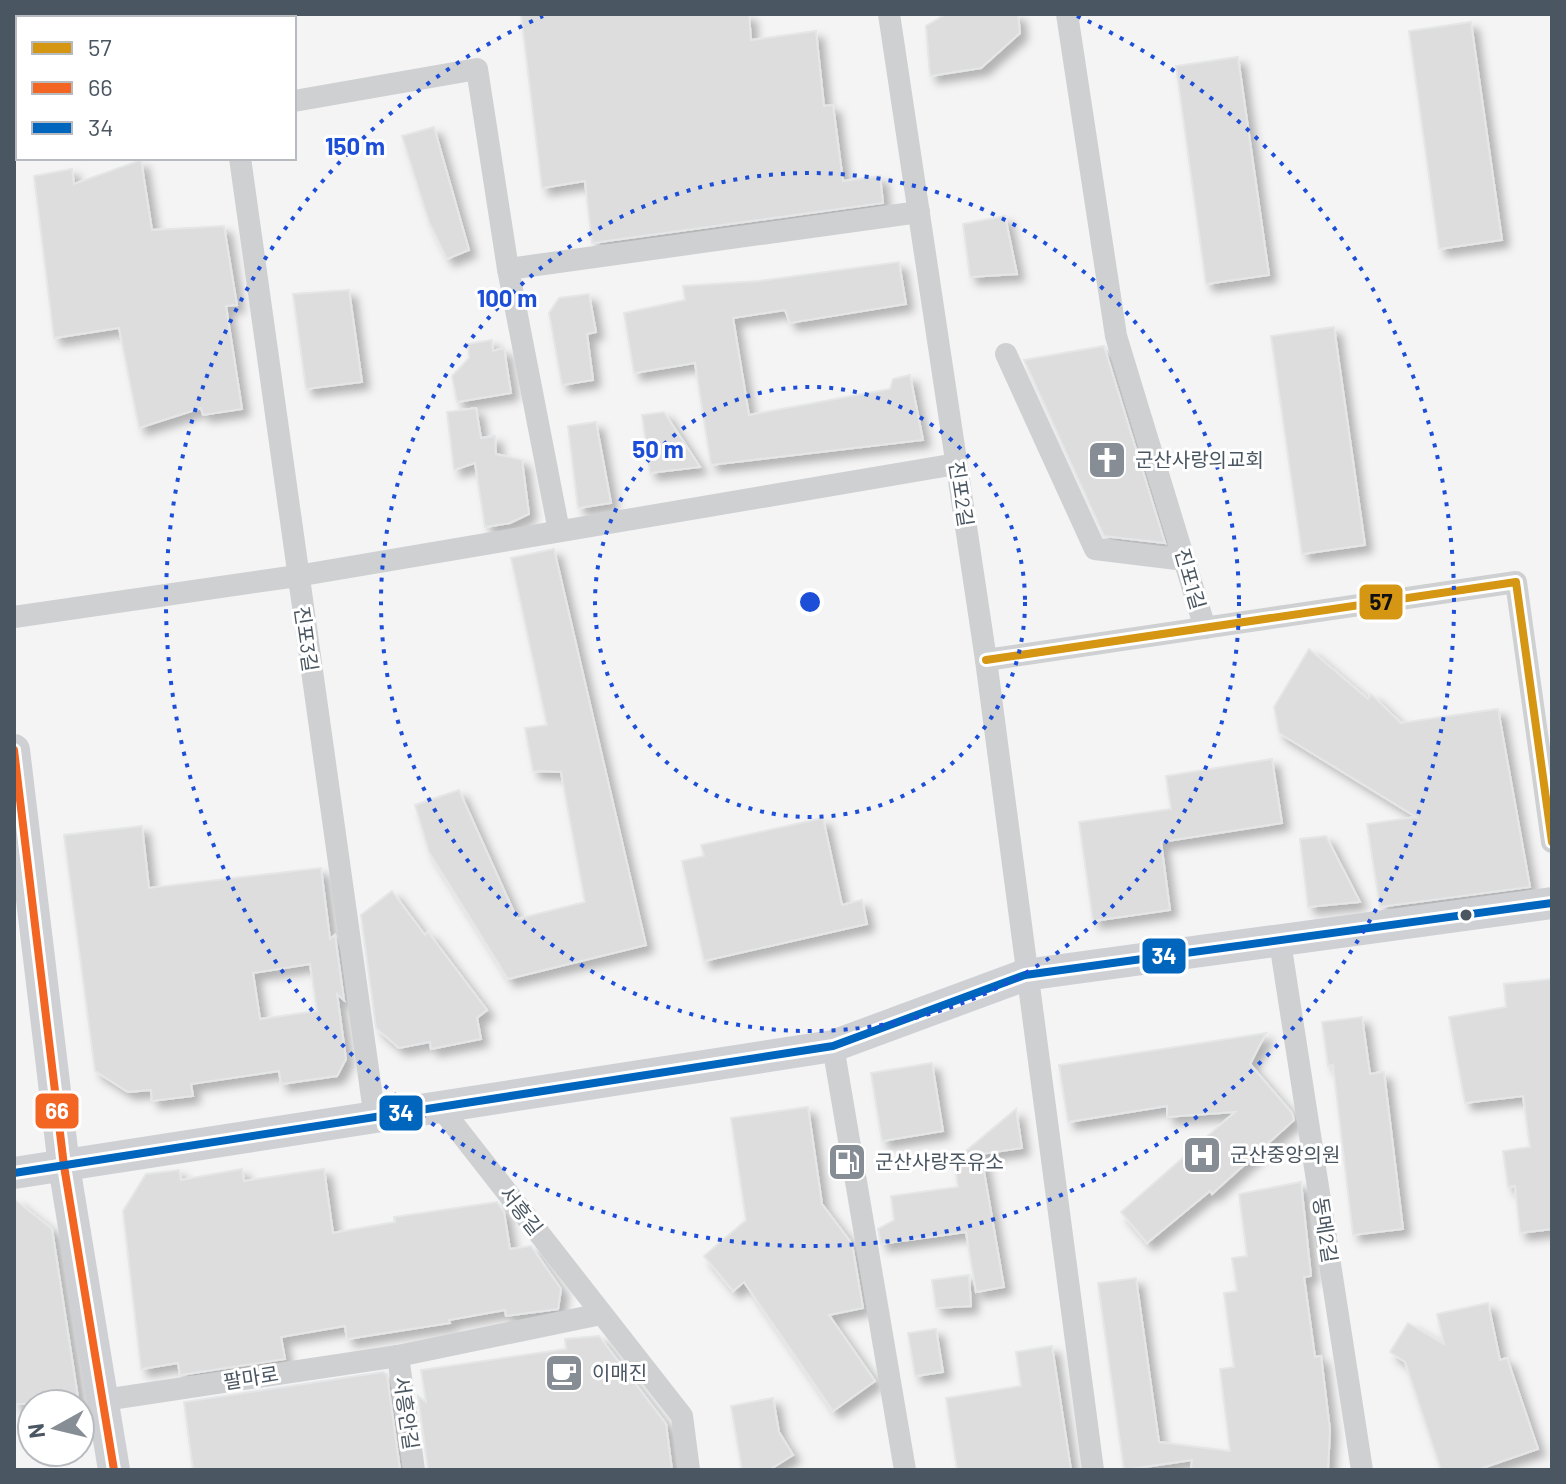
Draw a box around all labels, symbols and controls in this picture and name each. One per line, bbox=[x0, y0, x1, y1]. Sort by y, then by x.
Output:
legend bbox=[16, 16, 296, 160]
text: 57 bbox=[88, 32, 112, 61]
text: 66 bbox=[88, 72, 113, 101]
text: 34 bbox=[88, 112, 114, 141]
text: 150 m bbox=[325, 131, 385, 160]
text: 100 m bbox=[477, 283, 537, 312]
text: 50 m bbox=[632, 434, 684, 463]
church icon: 군산사랑의교회 bbox=[1086, 439, 1128, 481]
place label: 군산사랑의교회 bbox=[1135, 447, 1264, 471]
street label: 진포2길 bbox=[945, 459, 979, 528]
street label: 진포1길 bbox=[1171, 546, 1211, 612]
line badge: 57 bbox=[1358, 583, 1404, 621]
centre of rings bbox=[796, 588, 824, 616]
text: 57 bbox=[1370, 588, 1392, 614]
street label: 진포3길 bbox=[291, 605, 323, 673]
unlabelled marker bbox=[1458, 907, 1474, 923]
line badge: 34 bbox=[1141, 937, 1187, 975]
text: 34 bbox=[1151, 942, 1177, 968]
line badge: 66 bbox=[34, 1092, 80, 1130]
line badge: 34 bbox=[378, 1094, 424, 1132]
text: 66 bbox=[45, 1097, 69, 1123]
text: 34 bbox=[388, 1099, 414, 1125]
hospital icon: 군산중앙의원 bbox=[1181, 1134, 1223, 1176]
fuel station icon: 군산사랑주유소 bbox=[826, 1141, 868, 1183]
place label: 군산중앙의원 bbox=[1230, 1142, 1340, 1166]
place label: 군산사랑주유소 bbox=[875, 1149, 1004, 1173]
street label: 서흥길 bbox=[495, 1181, 548, 1240]
street label: 동메2길 bbox=[1309, 1195, 1343, 1264]
cafe icon: 이매진 bbox=[543, 1352, 585, 1394]
place label: 이매진 bbox=[592, 1360, 647, 1384]
street label: 팔마로 bbox=[222, 1361, 280, 1393]
street label: 서흥안길 bbox=[390, 1375, 424, 1451]
north arrow bbox=[16, 1388, 96, 1468]
text: N bbox=[21, 1422, 49, 1440]

